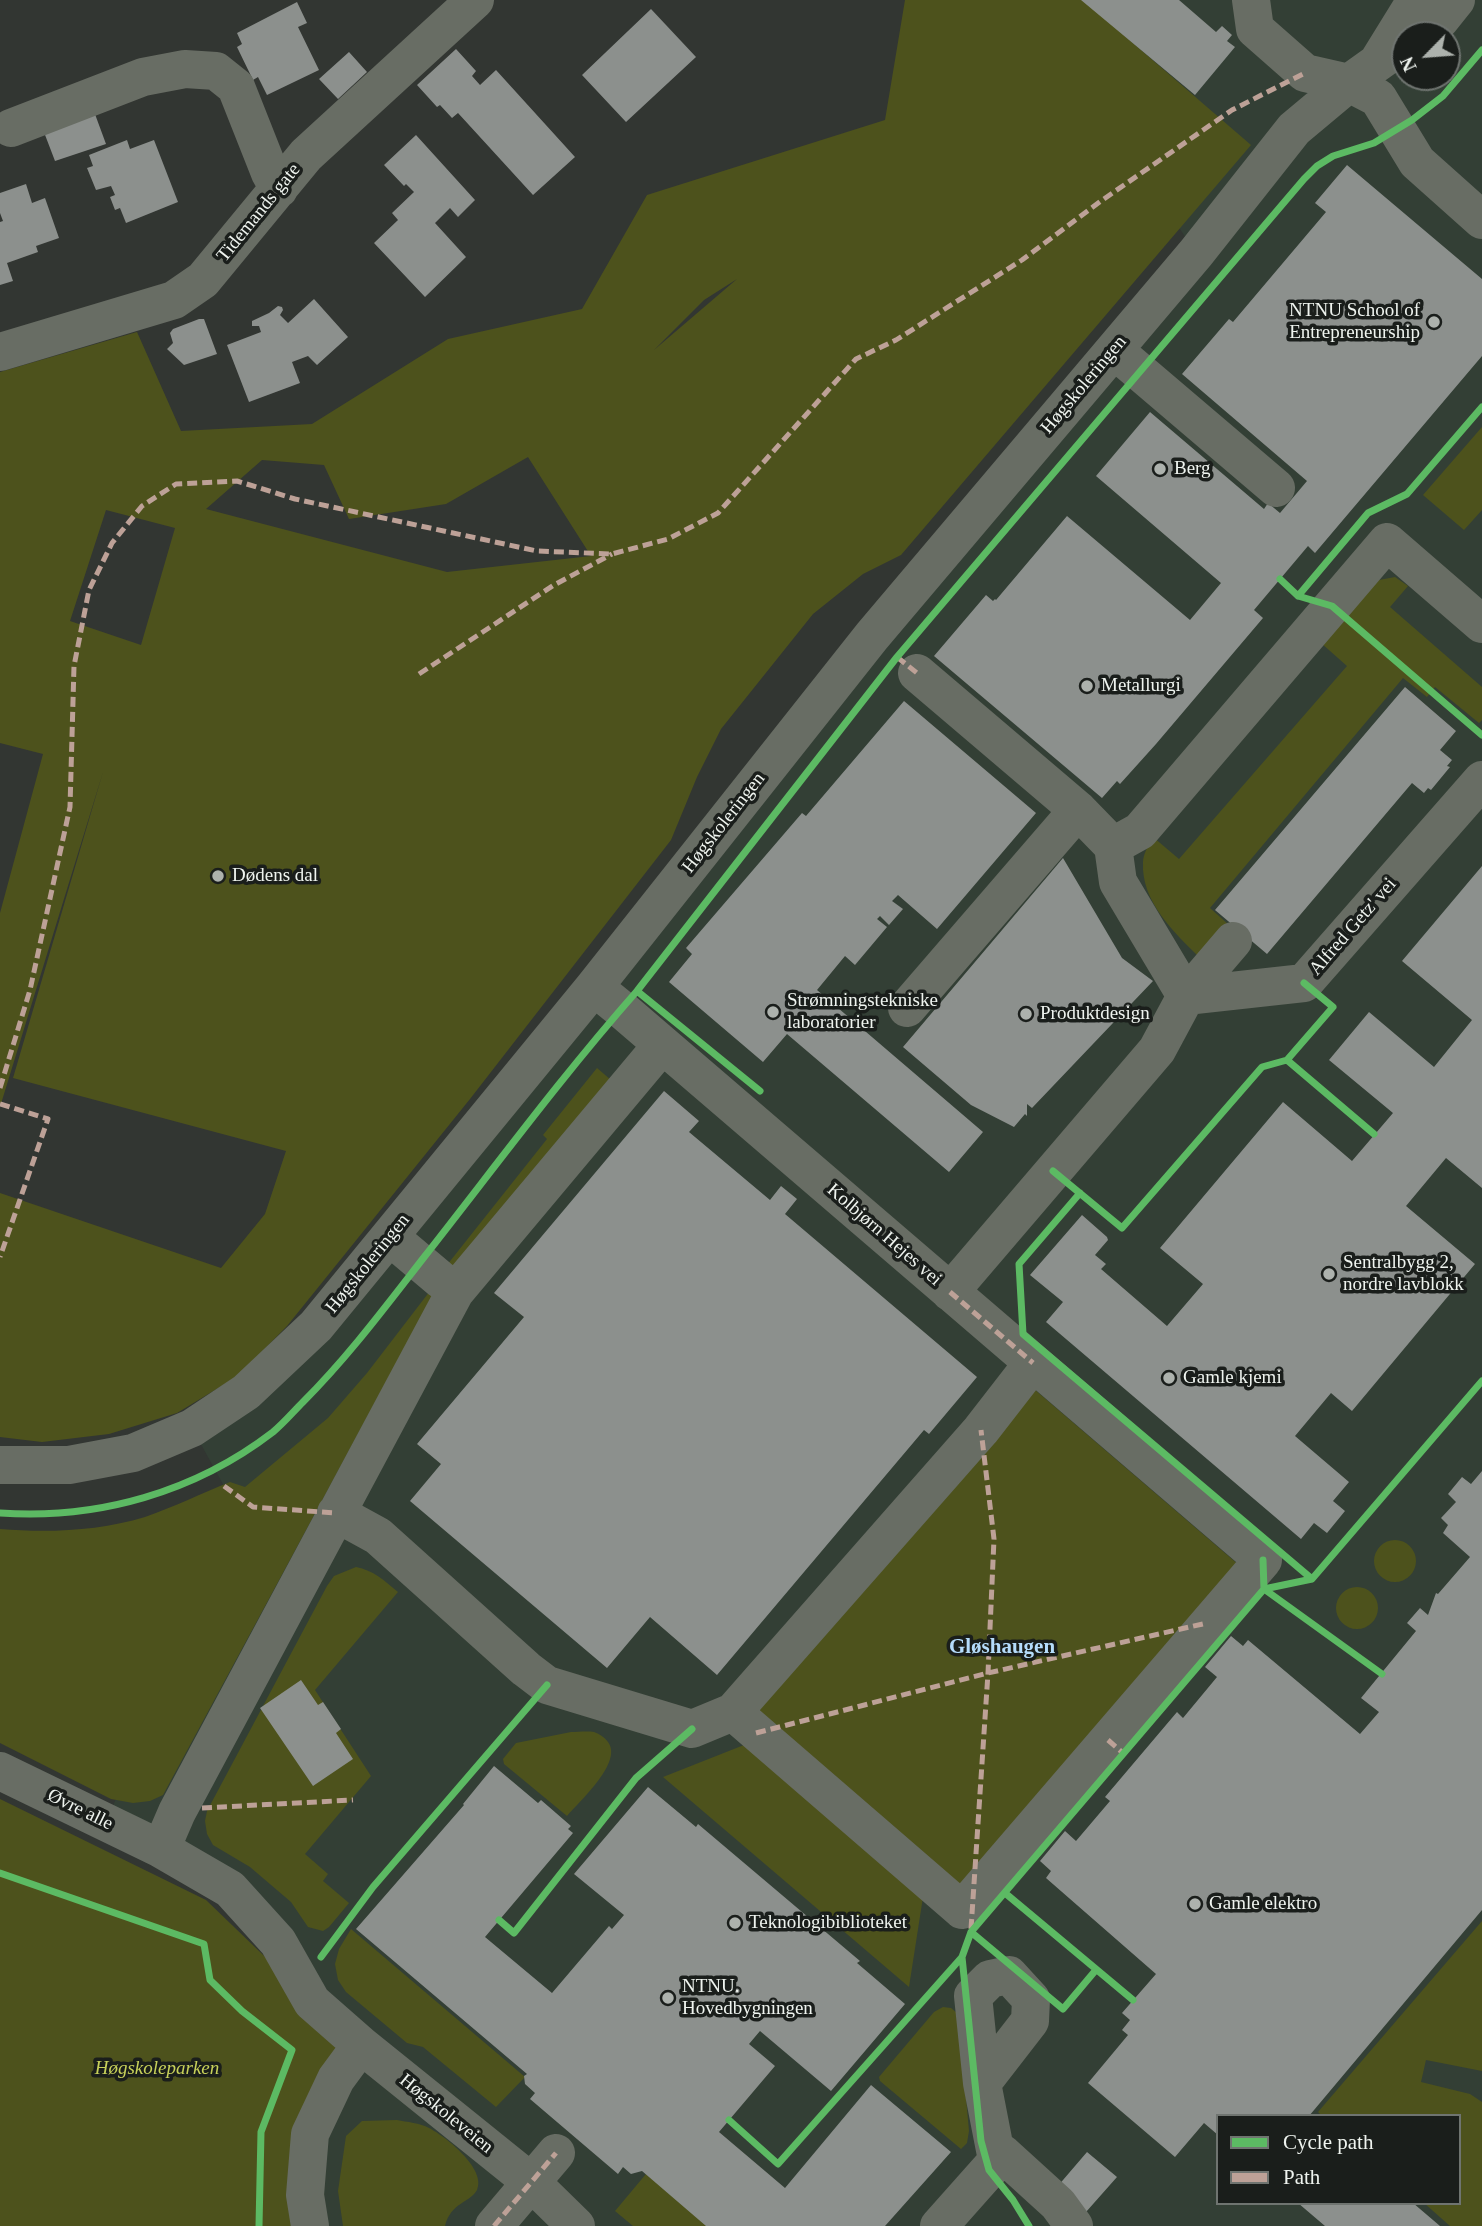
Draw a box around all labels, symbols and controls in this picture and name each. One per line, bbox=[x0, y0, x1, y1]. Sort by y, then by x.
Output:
north arrow bbox=[1391, 21, 1461, 91]
text: N bbox=[1396, 54, 1421, 75]
street label: Tidemands gate bbox=[212, 159, 306, 267]
place label: NTNU School of Entrepreneurship bbox=[1289, 300, 1420, 344]
marker: NTNU School of Entrepreneurship bbox=[1426, 314, 1442, 330]
street label: Høgskoleringen bbox=[1036, 331, 1132, 439]
place label: Berg bbox=[1174, 458, 1211, 480]
marker: Berg bbox=[1152, 461, 1168, 477]
place label: Metallurgi bbox=[1101, 675, 1181, 697]
marker: Metallurgi bbox=[1079, 678, 1095, 694]
street label: Høgskoleringen bbox=[678, 768, 770, 878]
place label: Dødens dal bbox=[232, 865, 318, 887]
marker: Dødens dal bbox=[210, 868, 226, 884]
street label: Alfred Getz' vei bbox=[1305, 874, 1401, 980]
place label: Strømningstekniske laboratorier bbox=[787, 990, 938, 1034]
place label: Produktdesign bbox=[1040, 1003, 1150, 1025]
marker: Strømningstekniske laboratorier bbox=[765, 1004, 781, 1020]
marker: Produktdesign bbox=[1018, 1006, 1034, 1022]
street label: Kolbjørn Hejes vei bbox=[822, 1179, 946, 1291]
street label: Høgskoleringen bbox=[321, 1210, 415, 1318]
place label: Sentralbygg 2, nordre lavblokk bbox=[1343, 1252, 1464, 1296]
marker: Sentralbygg 2, nordre lavblokk bbox=[1321, 1266, 1337, 1282]
place label: Gamle kjemi bbox=[1183, 1367, 1282, 1389]
marker: Gamle kjemi bbox=[1161, 1370, 1177, 1386]
district label: Gløshaugen bbox=[949, 1635, 1055, 1661]
street label: Øvre alle bbox=[43, 1784, 117, 1836]
place label: Gamle elektro bbox=[1209, 1893, 1317, 1915]
marker: Gamle elektro bbox=[1187, 1896, 1203, 1912]
place label: Teknologibiblioteket bbox=[749, 1912, 907, 1934]
marker: Teknologibiblioteket bbox=[727, 1915, 743, 1931]
place label: NTNU. Hovedbygningen bbox=[682, 1976, 813, 2020]
marker: NTNU. Hovedbygningen bbox=[660, 1990, 676, 2006]
park label: Høgskoleparken bbox=[95, 2058, 219, 2080]
street label: Høgskoleveien bbox=[395, 2069, 497, 2159]
legend bbox=[1216, 2114, 1461, 2205]
text: Cycle path bbox=[1283, 2130, 1373, 2154]
text: Path bbox=[1283, 2165, 1320, 2189]

